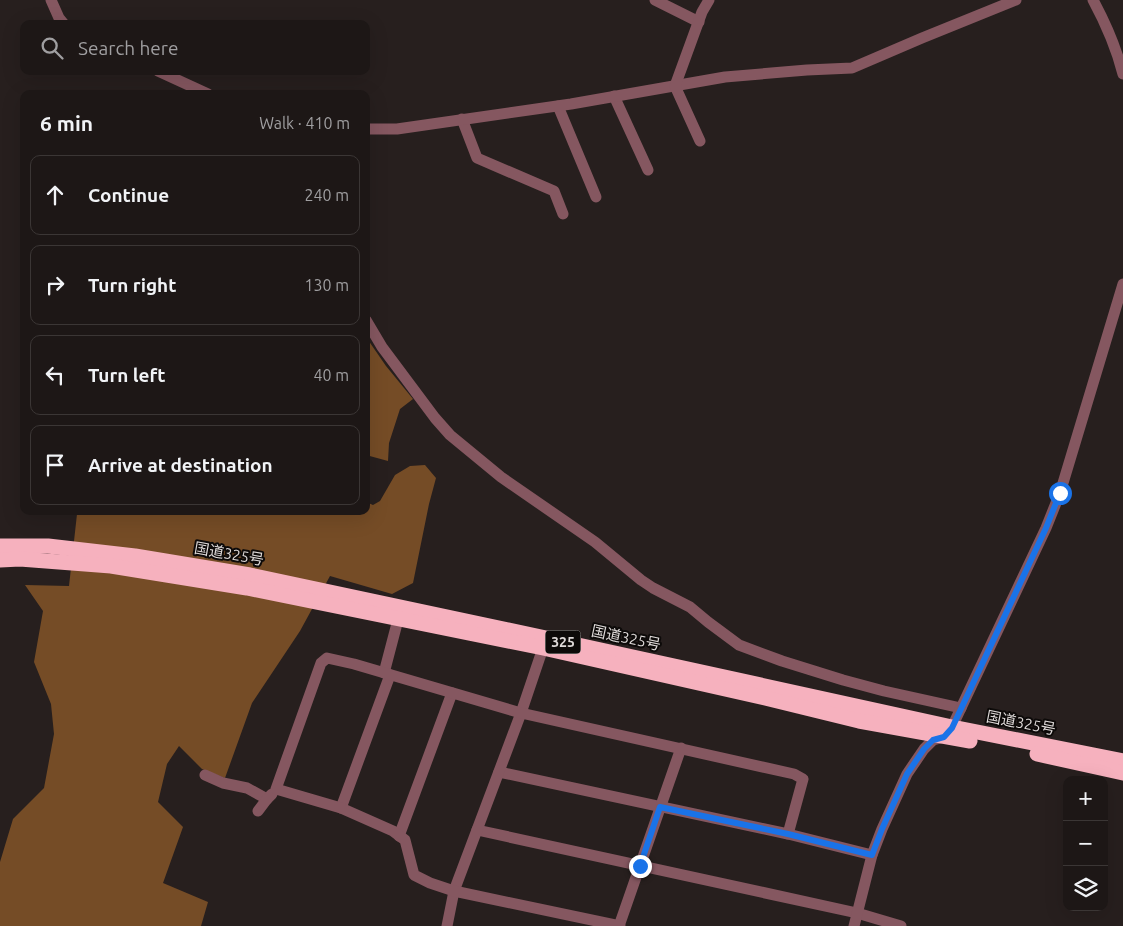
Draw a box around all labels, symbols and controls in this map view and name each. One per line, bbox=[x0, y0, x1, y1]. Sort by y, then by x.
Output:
search box bbox=[20, 20, 370, 75]
icon: search bbox=[38, 34, 66, 62]
text: Search here bbox=[78, 37, 178, 59]
text: 6 min bbox=[40, 111, 93, 135]
text: Walk · 410 m bbox=[259, 114, 350, 132]
icon: ahead bbox=[41, 181, 69, 209]
text: Continue bbox=[88, 184, 169, 206]
text: 240 m bbox=[304, 186, 349, 204]
icon: right bbox=[41, 271, 69, 299]
text: Turn right bbox=[88, 274, 176, 296]
text: 130 m bbox=[304, 276, 349, 294]
icon: left bbox=[41, 361, 69, 389]
text: Turn left bbox=[88, 364, 166, 386]
text: 40 m bbox=[313, 366, 349, 384]
icon: arrive bbox=[41, 451, 69, 479]
text: Arrive at destination bbox=[88, 454, 273, 476]
route start bbox=[1049, 482, 1072, 505]
street label: 国道325号 bbox=[193, 539, 265, 568]
street label: 国道325号 bbox=[590, 622, 662, 653]
road number: 325 bbox=[546, 630, 580, 654]
street label: 国道325号 bbox=[985, 707, 1057, 738]
map controls bbox=[1063, 776, 1108, 911]
button: + bbox=[1063, 776, 1108, 821]
button: − bbox=[1063, 821, 1108, 866]
route end bbox=[629, 855, 652, 878]
button: layers bbox=[1063, 866, 1108, 911]

